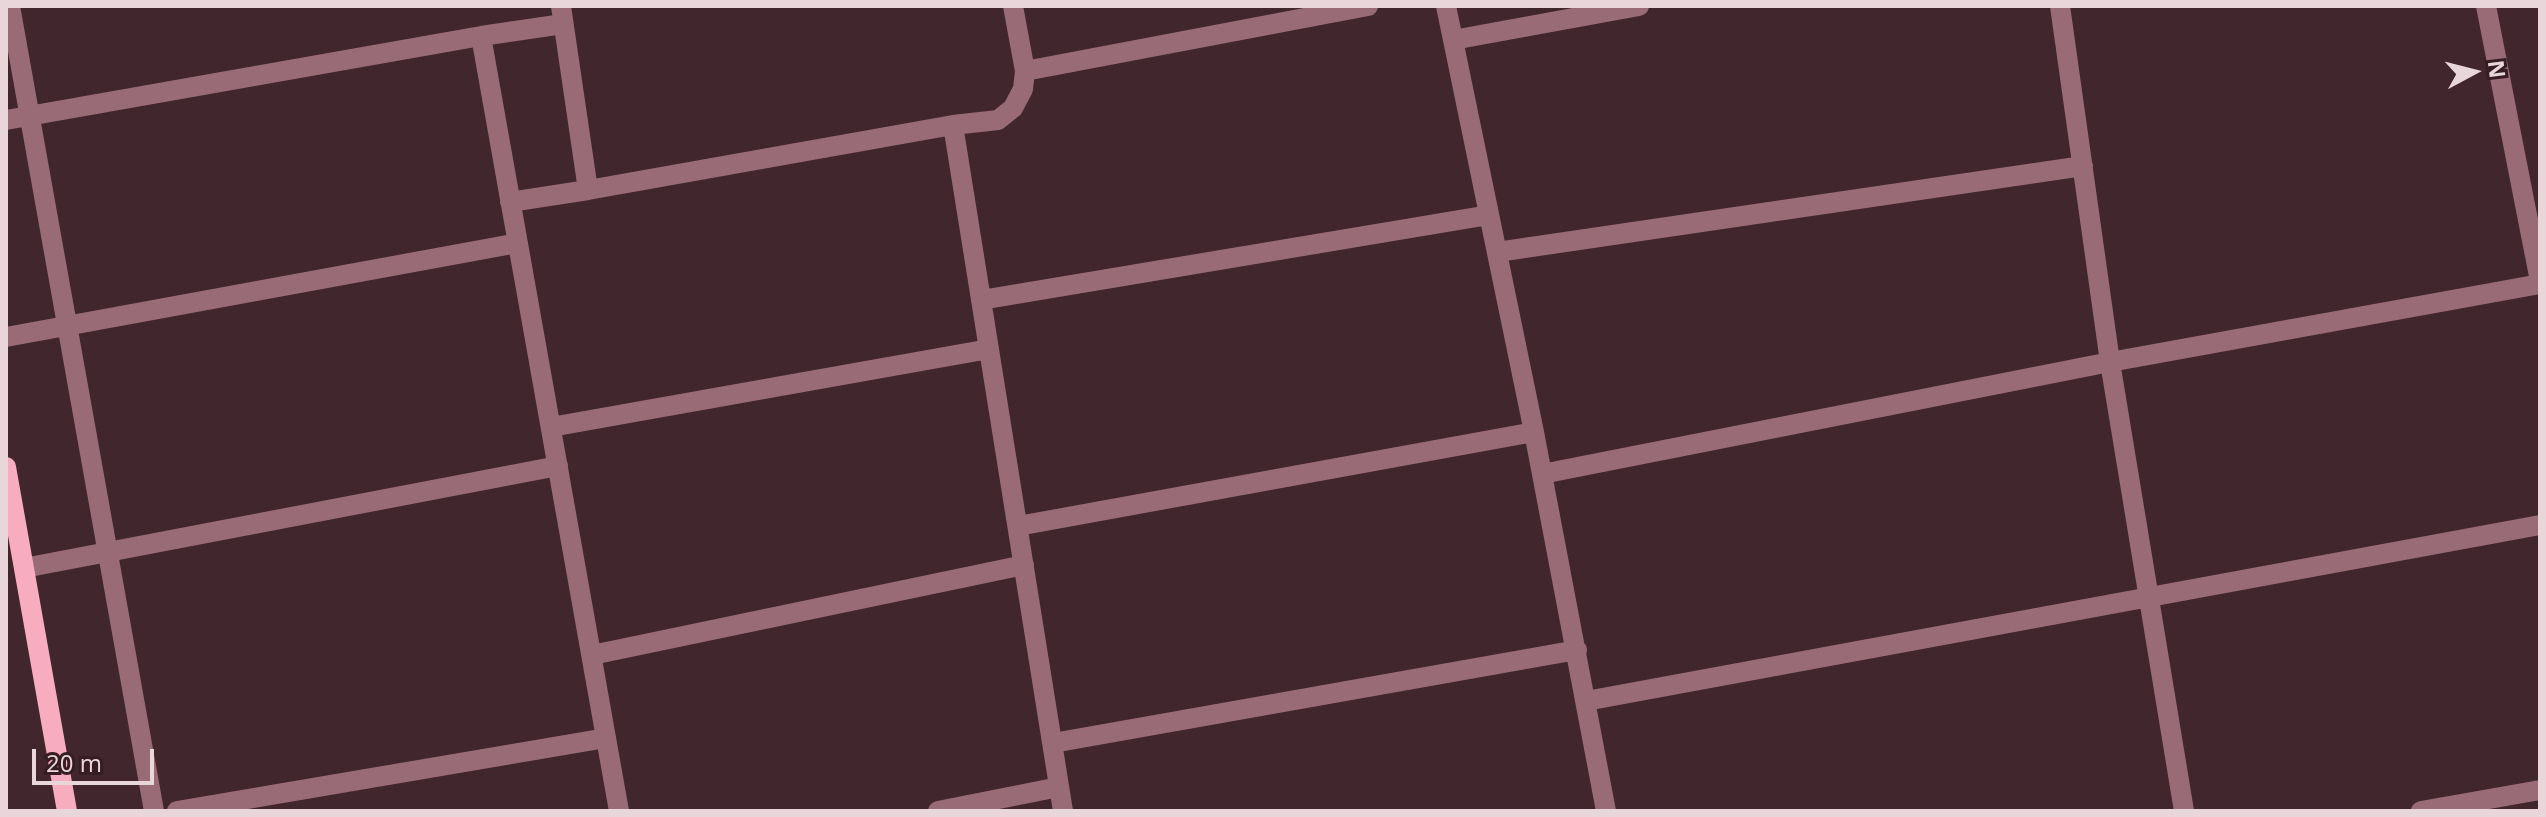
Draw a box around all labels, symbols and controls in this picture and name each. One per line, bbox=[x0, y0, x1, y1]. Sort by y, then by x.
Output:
north arrow bbox=[2434, 32, 2514, 112]
text: N bbox=[2482, 58, 2514, 80]
scale bar bbox=[36, 733, 158, 783]
text: 20 m bbox=[46, 746, 102, 779]

